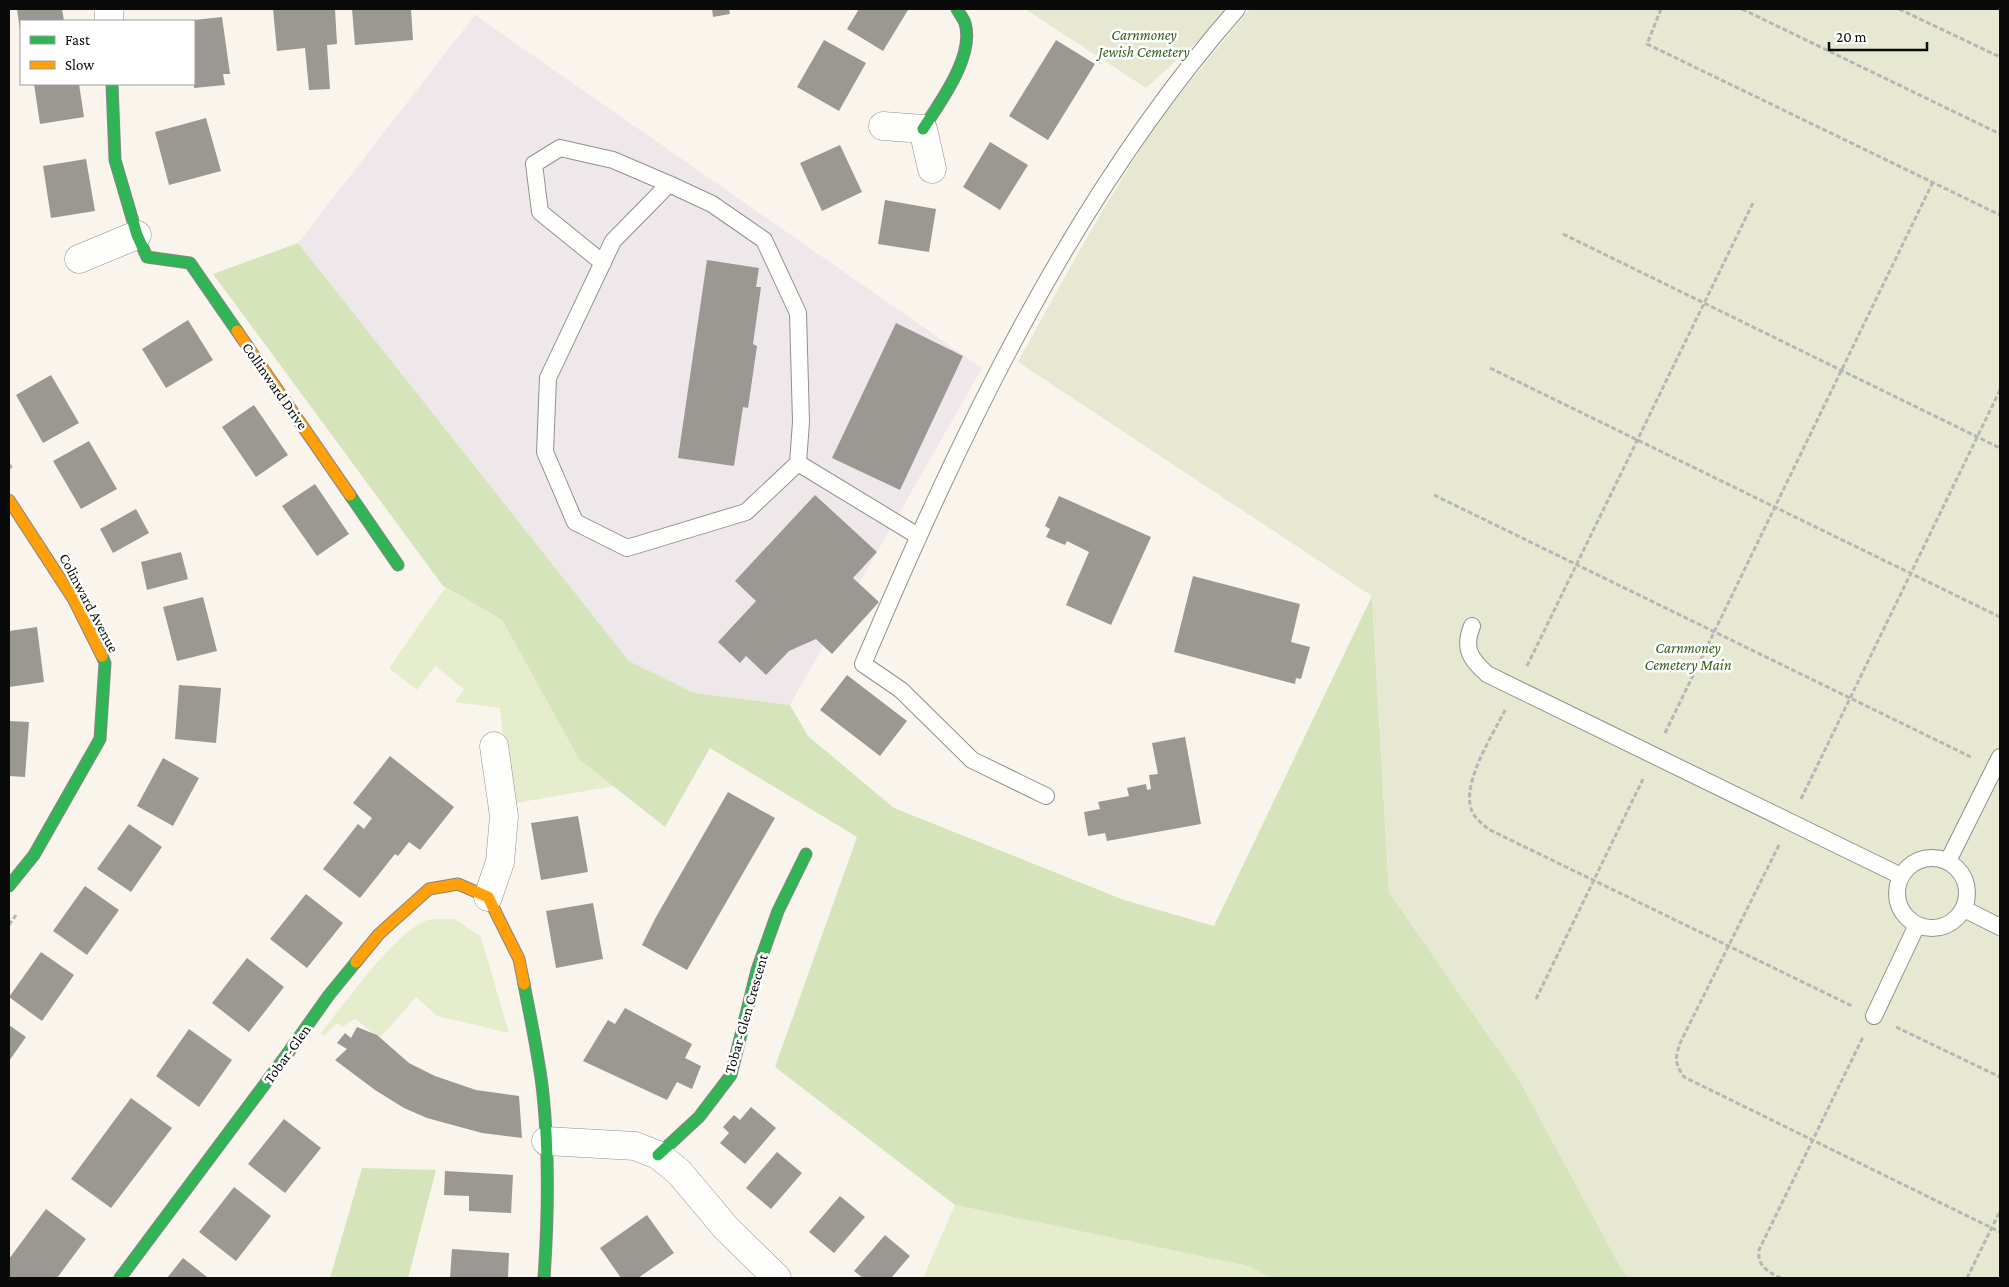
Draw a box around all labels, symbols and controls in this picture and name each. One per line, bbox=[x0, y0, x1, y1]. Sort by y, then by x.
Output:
legend bbox=[20, 20, 195, 85]
scale bar bbox=[1829, 20, 1926, 52]
park label: Carnmoney Jewish Cemetery bbox=[1095, 27, 1190, 61]
text: 20 m bbox=[1836, 29, 1867, 45]
text: Fast bbox=[65, 32, 91, 48]
text: Slow bbox=[65, 57, 95, 73]
street label: Collinward Drive bbox=[239, 340, 311, 433]
street label: Colinward Avenue bbox=[56, 551, 122, 656]
park label: Carnmoney Cemetery Main bbox=[1645, 640, 1732, 674]
street label: Tobar-Glen Crescent bbox=[721, 951, 771, 1076]
street label: Tobar-Glen bbox=[260, 1022, 314, 1086]

